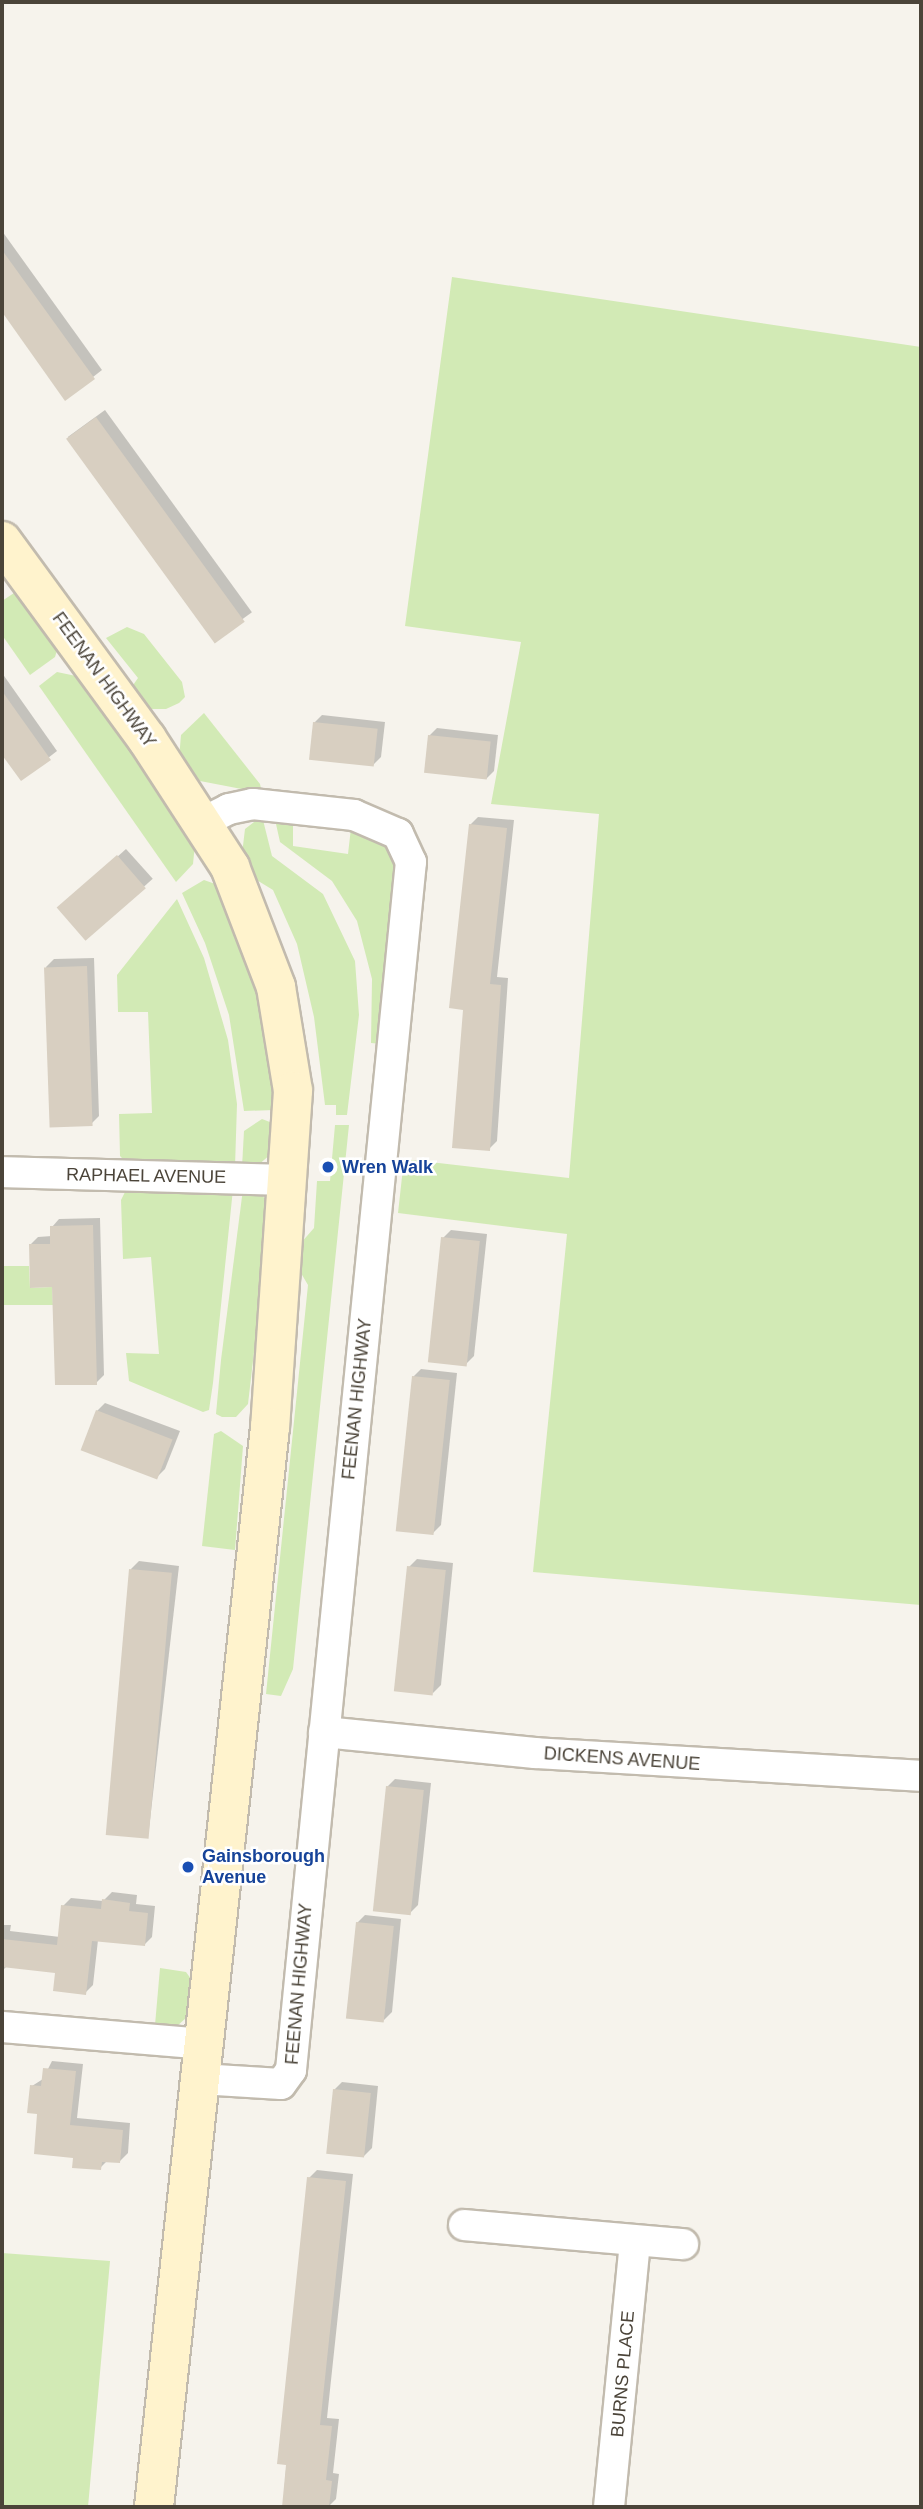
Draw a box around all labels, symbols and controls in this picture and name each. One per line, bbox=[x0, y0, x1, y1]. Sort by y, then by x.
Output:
street label: FEENAN HIGHWAY bbox=[48, 608, 160, 752]
place label: Wren Walk bbox=[342, 1156, 433, 1178]
marker: Wren Walk bbox=[320, 1159, 336, 1175]
street label: RAPHAEL AVENUE bbox=[65, 1164, 227, 1188]
street label: FEENAN HIGHWAY bbox=[338, 1317, 376, 1481]
street label: DICKENS AVENUE bbox=[543, 1743, 701, 1775]
place label: Gainsborough Avenue bbox=[202, 1846, 325, 1888]
marker: Gainsborough Avenue bbox=[180, 1859, 196, 1875]
street label: FEENAN HIGHWAY bbox=[281, 1902, 317, 2066]
street label: BURNS PLACE bbox=[607, 2310, 639, 2438]

